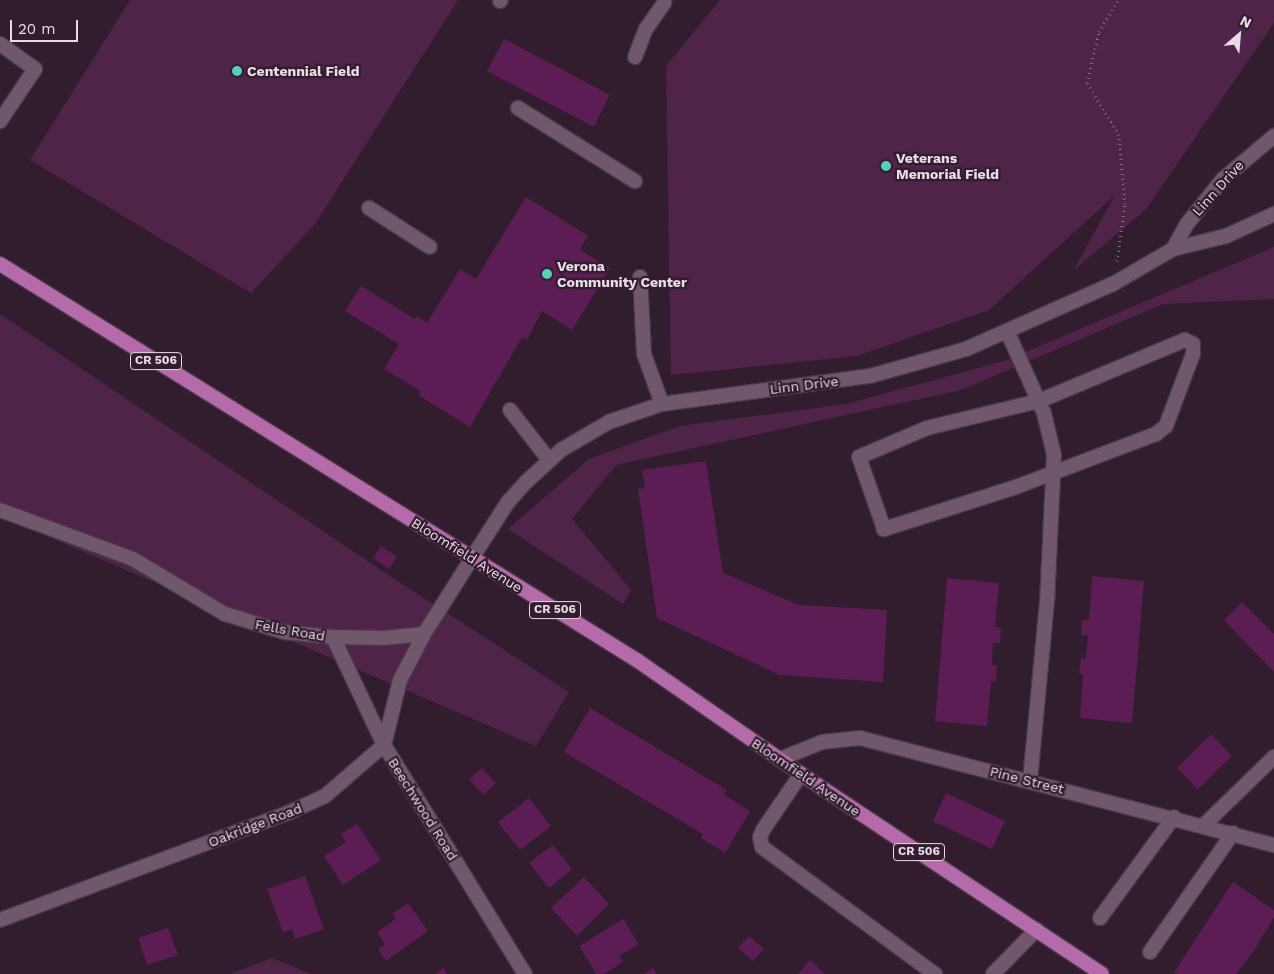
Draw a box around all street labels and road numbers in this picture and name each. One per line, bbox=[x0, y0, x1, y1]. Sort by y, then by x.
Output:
street label: Linn Drive bbox=[1189, 157, 1247, 219]
road number: CR 506 bbox=[130, 352, 182, 371]
street label: Linn Drive bbox=[769, 372, 839, 398]
street label: Bloomfield Avenue bbox=[408, 514, 526, 596]
road number: CR 506 bbox=[529, 600, 581, 620]
street label: Fells Road bbox=[254, 616, 326, 644]
street label: Bloomfield Avenue bbox=[748, 734, 864, 820]
street label: Beechwood Road bbox=[385, 755, 461, 863]
street label: Pine Street bbox=[988, 763, 1066, 797]
street label: Oakridge Road bbox=[206, 799, 304, 851]
road number: CR 506 bbox=[893, 842, 945, 862]

